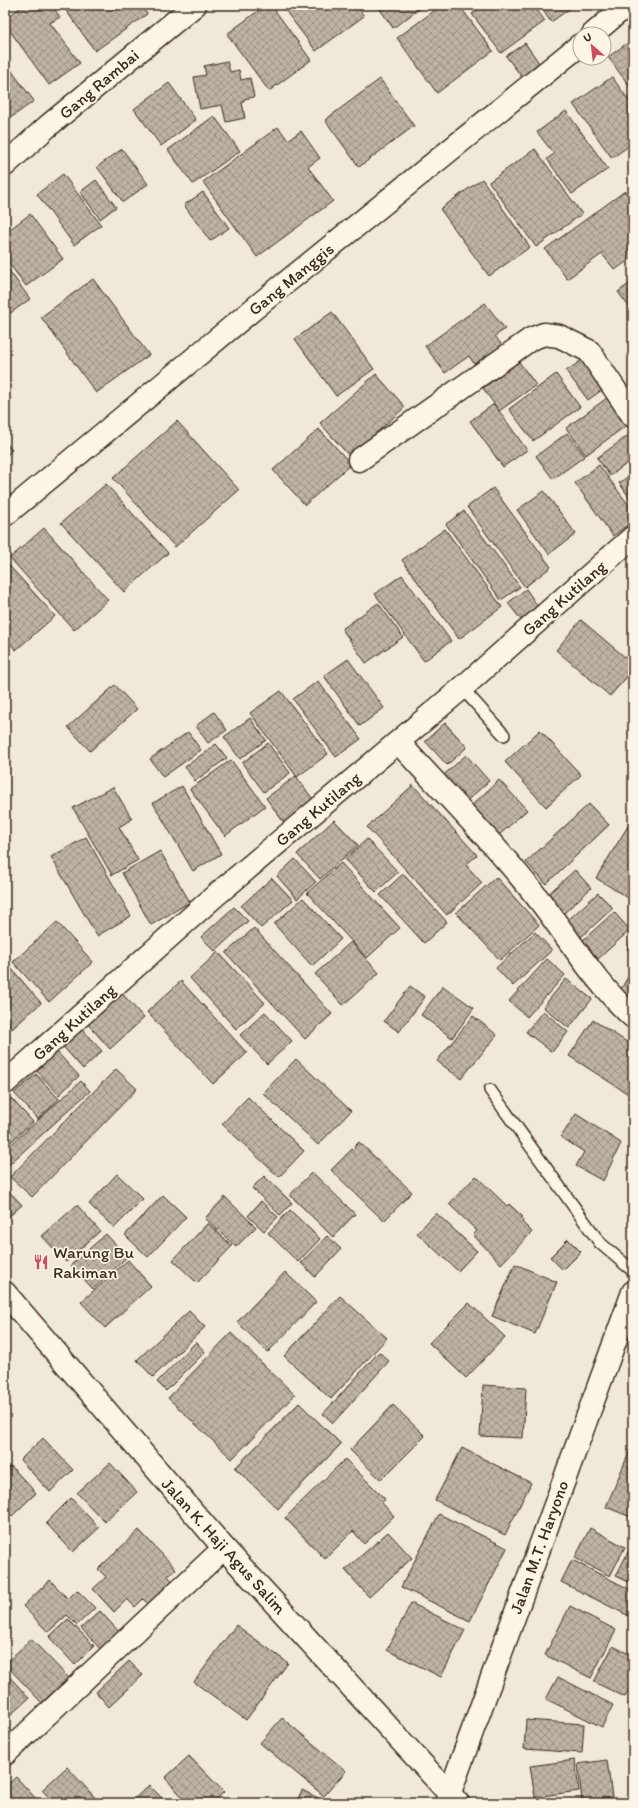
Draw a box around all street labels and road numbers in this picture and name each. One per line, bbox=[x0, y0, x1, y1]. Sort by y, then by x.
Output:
street label: Gang Rambai bbox=[55, 45, 143, 123]
street label: Gang Manggis bbox=[244, 239, 338, 319]
street label: Gang Kutilang bbox=[518, 556, 610, 640]
street label: Gang Kutilang bbox=[271, 768, 365, 850]
street label: Gang Kutilang bbox=[28, 979, 120, 1064]
street label: Jalan K. Haji Agus Salim bbox=[158, 1474, 291, 1618]
street label: Jalan M.T. Haryono bbox=[506, 1478, 572, 1616]

